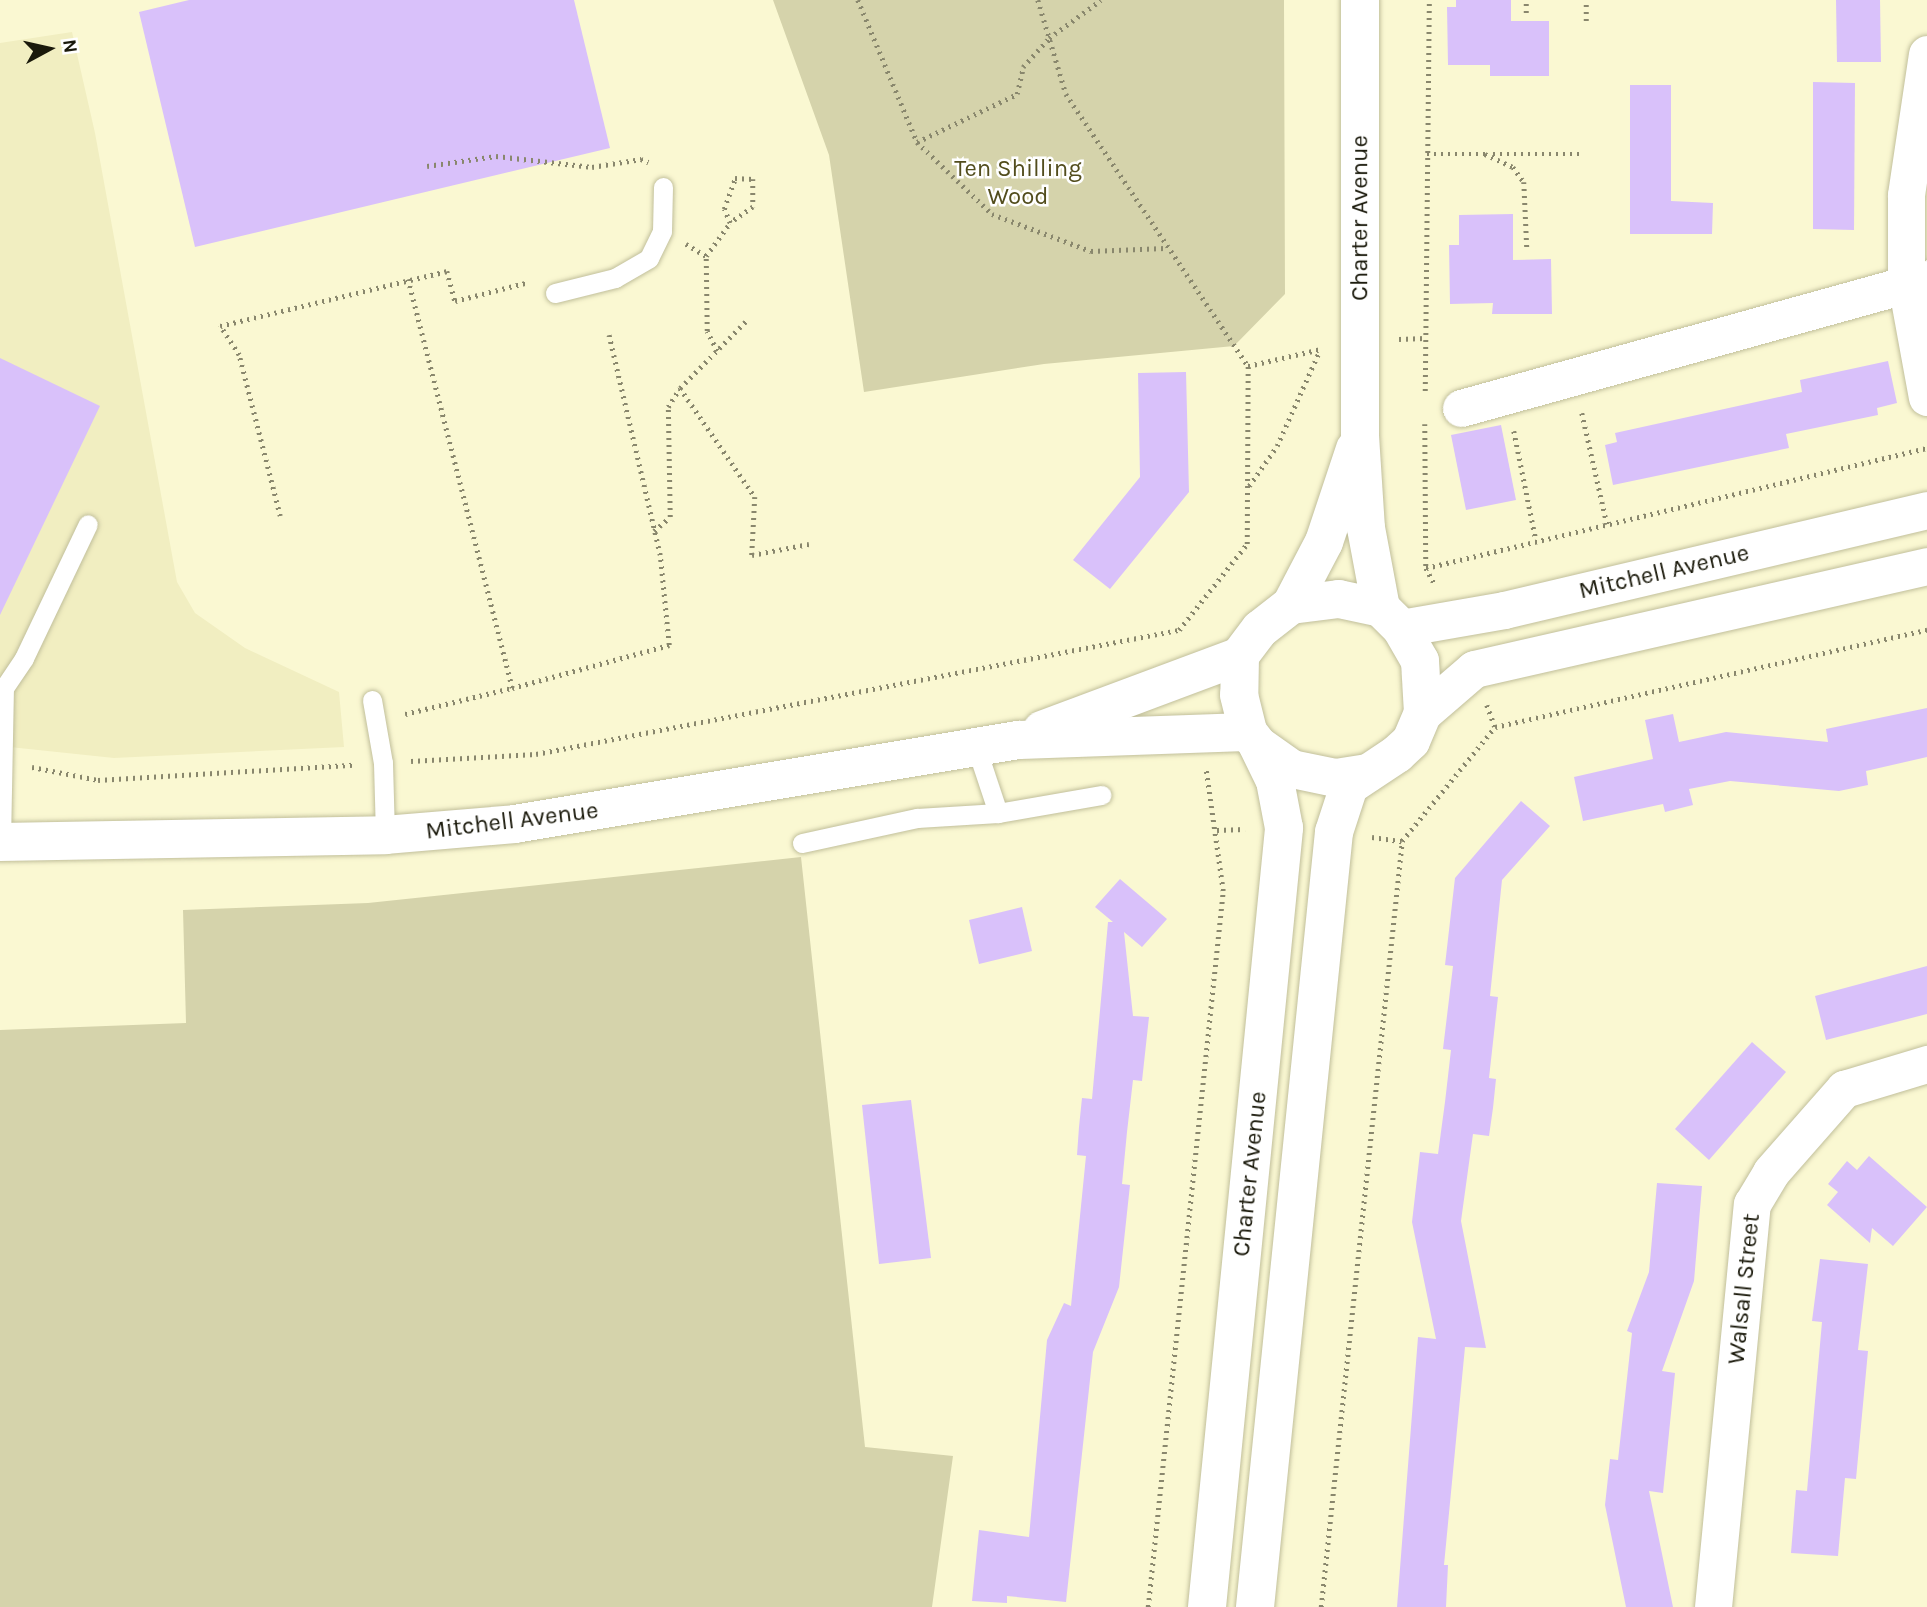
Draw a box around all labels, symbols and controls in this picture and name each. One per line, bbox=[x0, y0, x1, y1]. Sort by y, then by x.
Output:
north arrow bbox=[14, 14, 84, 84]
text: N bbox=[58, 38, 82, 54]
street label: Charter Avenue bbox=[1346, 135, 1374, 301]
park label: Ten Shilling Wood bbox=[954, 155, 1082, 211]
street label: Mitchell Avenue bbox=[1576, 538, 1752, 606]
street label: Mitchell Avenue bbox=[424, 796, 600, 846]
street label: Charter Avenue bbox=[1227, 1090, 1273, 1258]
street label: Walsall Street bbox=[1722, 1212, 1766, 1366]

